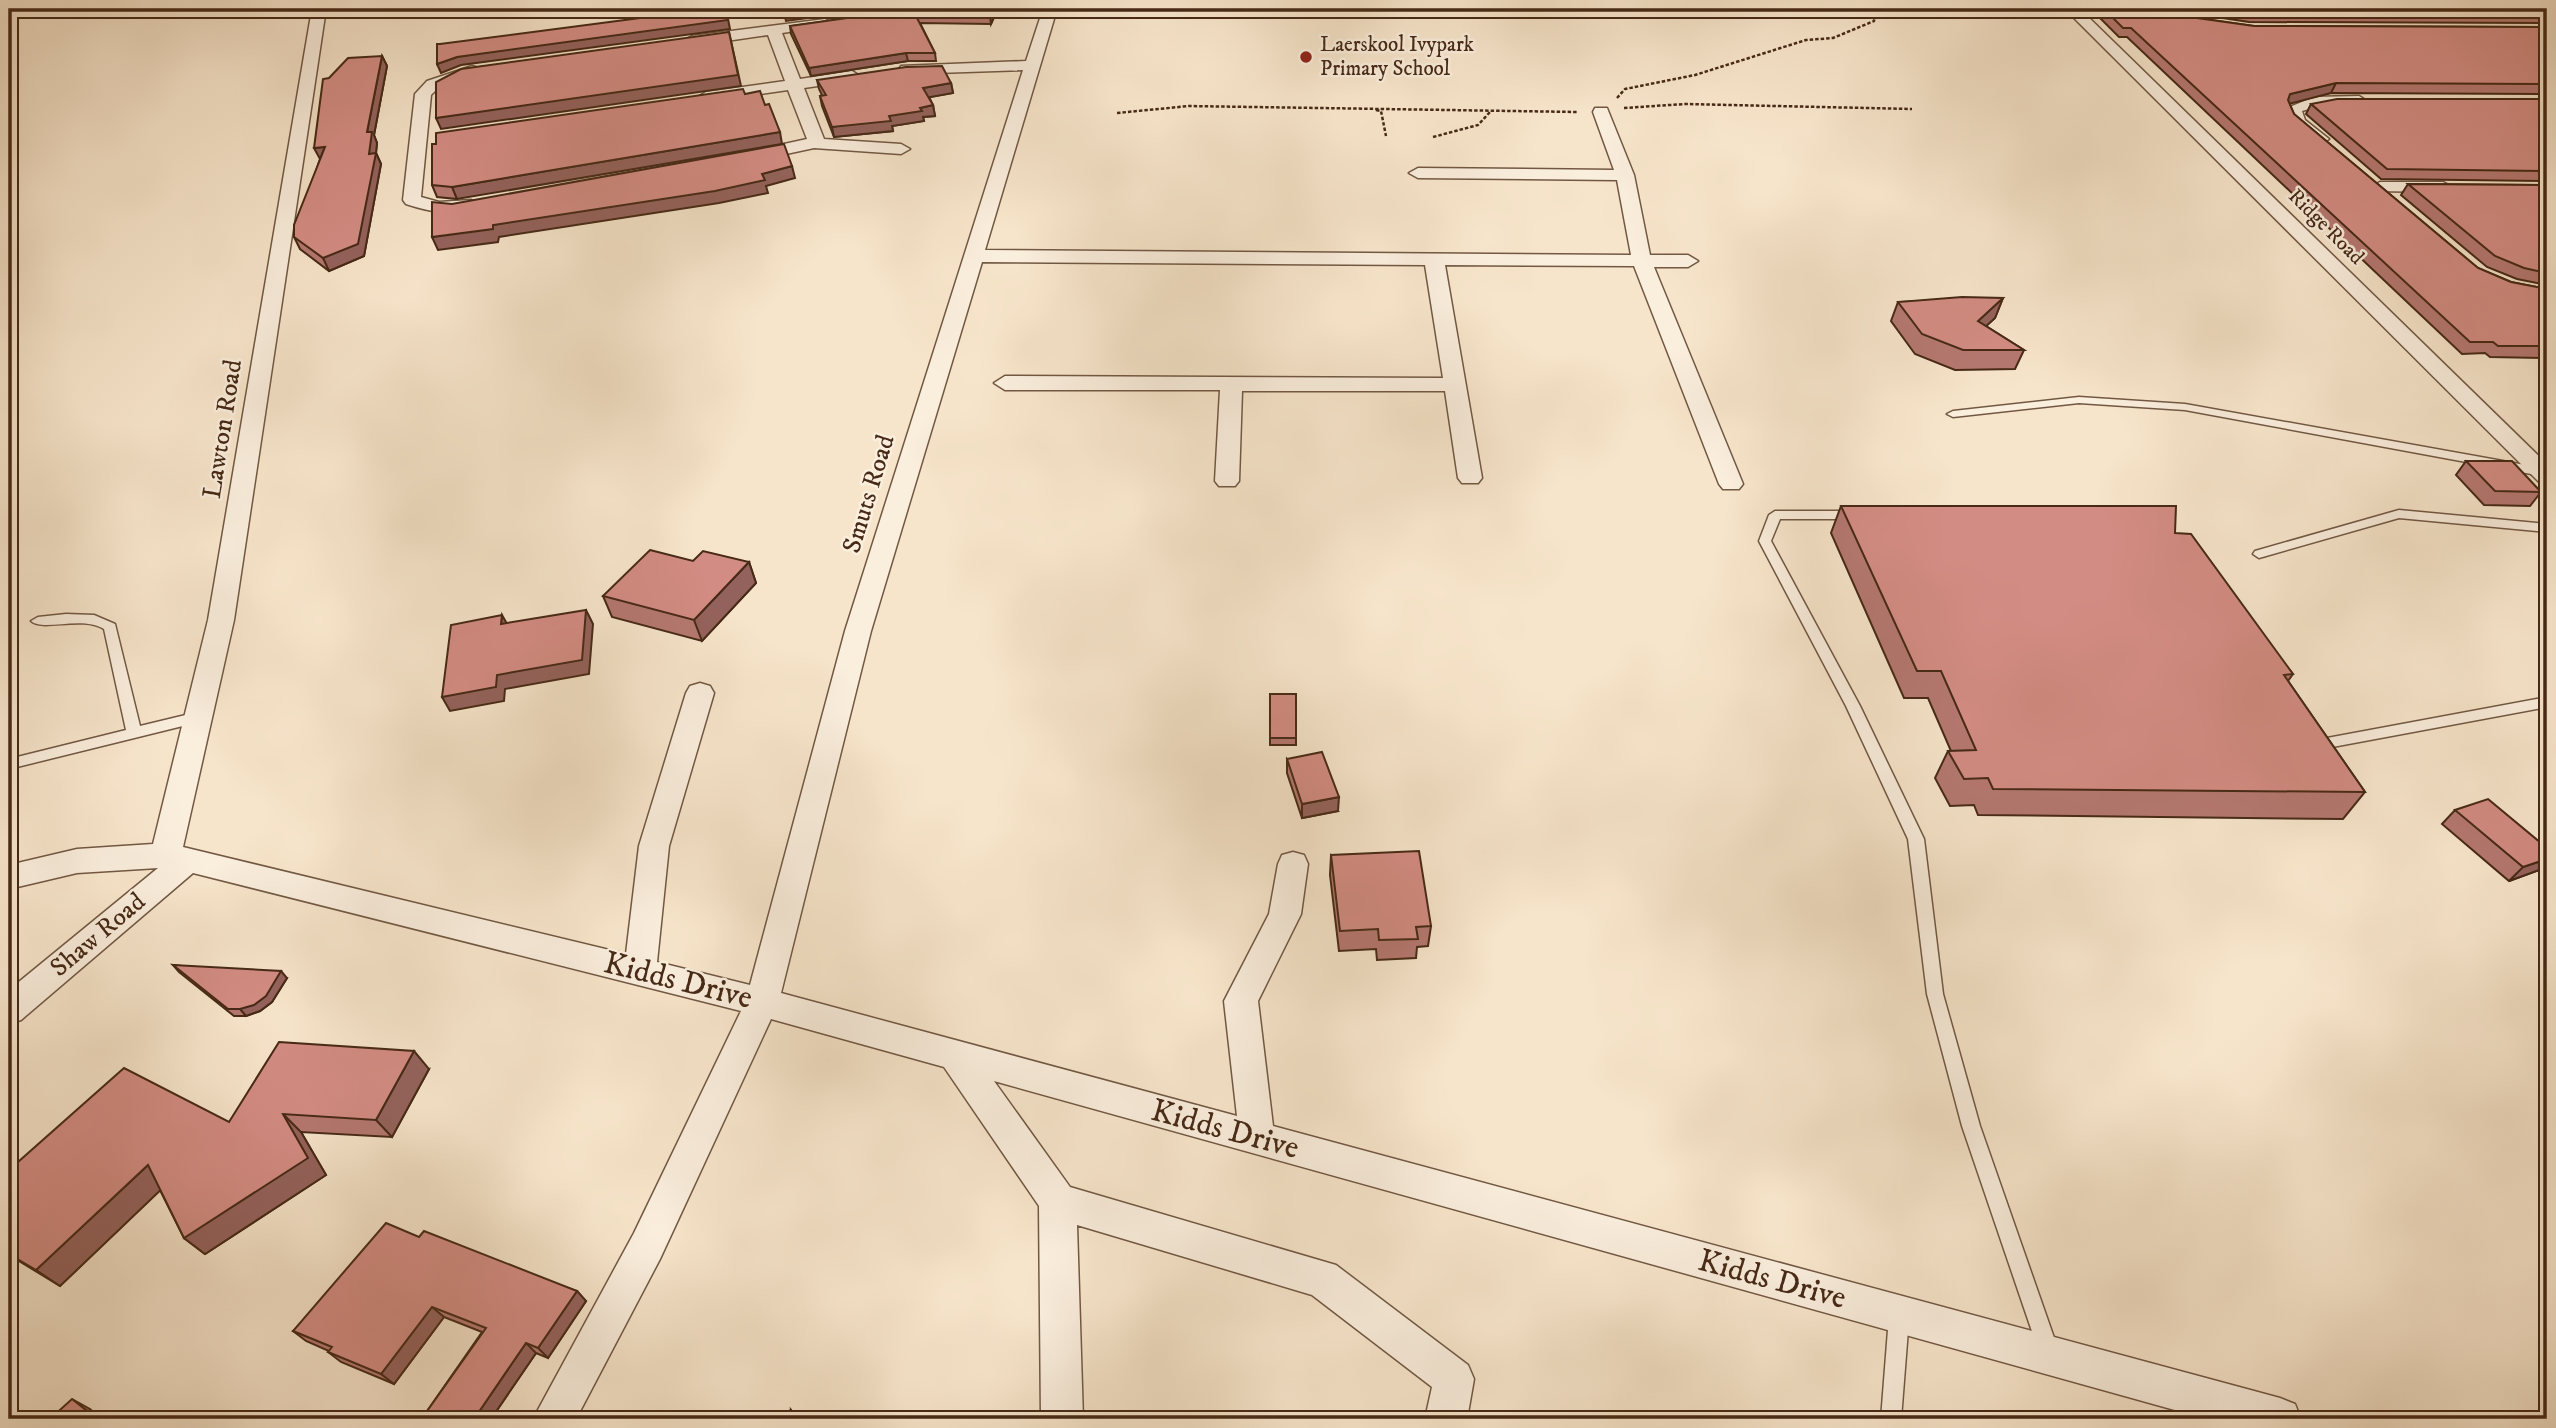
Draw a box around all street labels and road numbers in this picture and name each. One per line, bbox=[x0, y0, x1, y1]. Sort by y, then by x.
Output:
street label: Ridge Road bbox=[2283, 184, 2370, 271]
street label: Lawton Road bbox=[196, 357, 250, 501]
street label: Smuts Road bbox=[835, 431, 903, 557]
street label: Shaw Road bbox=[44, 886, 152, 984]
street label: Kidds Drive bbox=[600, 943, 756, 1019]
street label: Kidds Drive bbox=[1147, 1091, 1303, 1169]
street label: Kidds Drive bbox=[1694, 1241, 1850, 1319]

